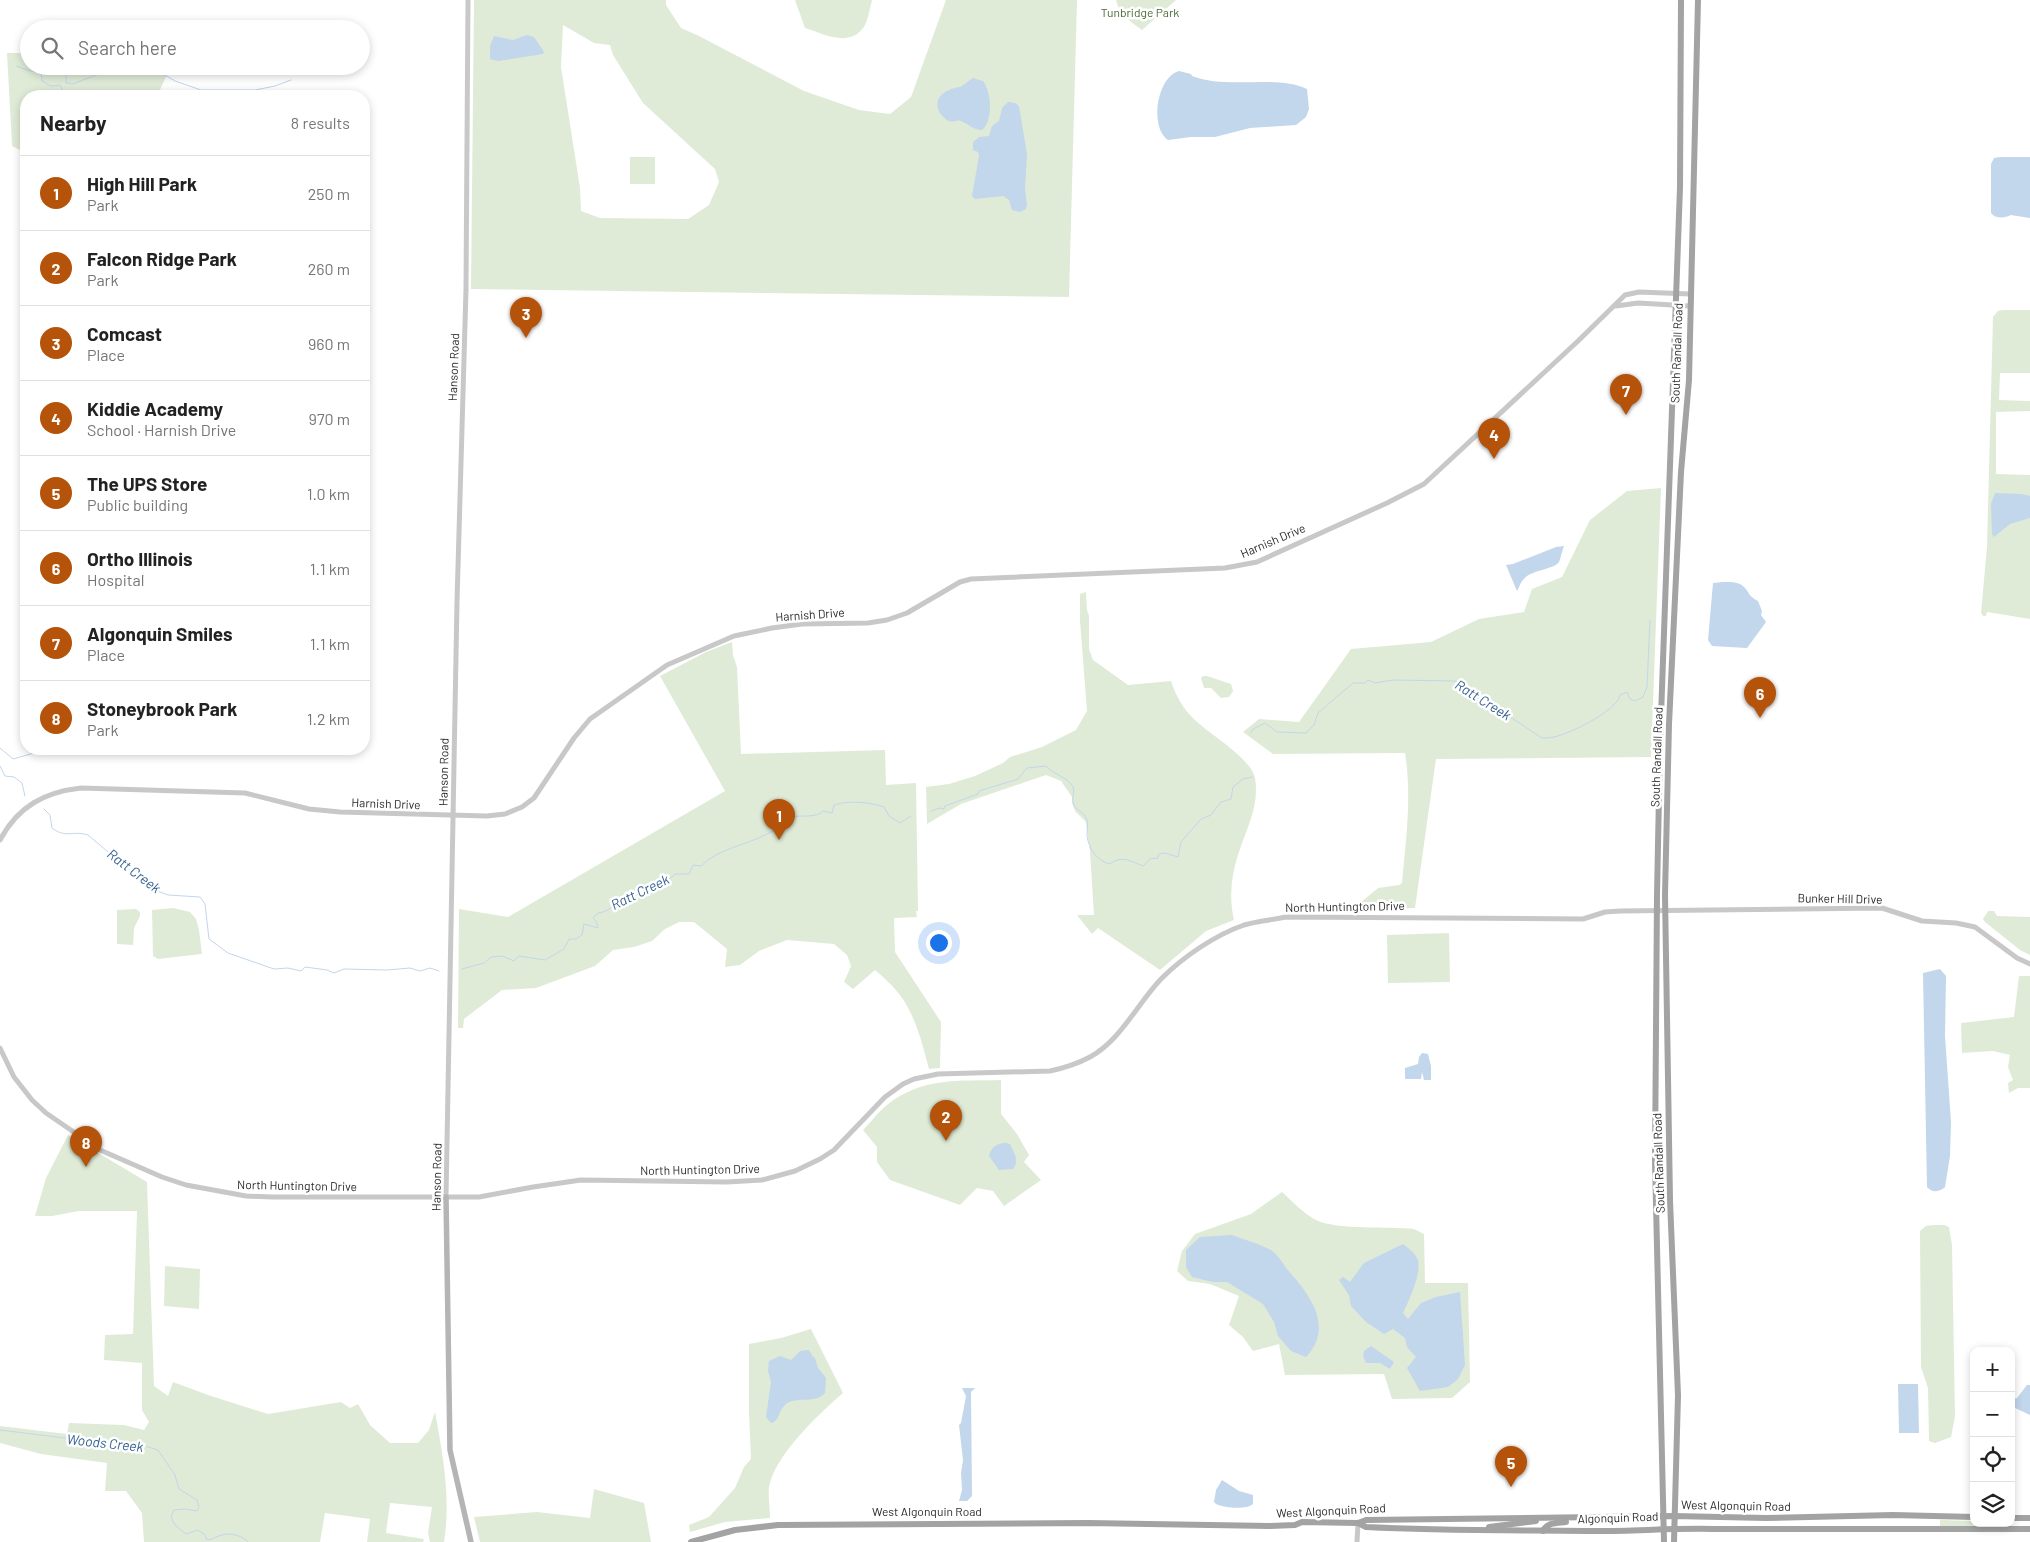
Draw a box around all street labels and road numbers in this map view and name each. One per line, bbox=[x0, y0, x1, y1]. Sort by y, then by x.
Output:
street label: South Randall Road bbox=[1667, 303, 1685, 403]
street label: Hanson Road bbox=[445, 333, 461, 401]
street label: Harnish Drive bbox=[1238, 520, 1307, 560]
street label: Harnish Drive bbox=[775, 605, 845, 623]
street label: South Randall Road bbox=[1647, 707, 1665, 807]
street label: Hanson Road bbox=[435, 738, 451, 806]
street label: Harnish Drive bbox=[351, 795, 421, 811]
street label: Bunker Hill Drive bbox=[1798, 890, 1883, 906]
street label: North Huntington Drive bbox=[1285, 898, 1405, 914]
street label: South Randall Road bbox=[1649, 1113, 1667, 1213]
street label: Hanson Road bbox=[428, 1143, 444, 1211]
street label: North Huntington Drive bbox=[640, 1161, 760, 1177]
street label: North Huntington Drive bbox=[237, 1177, 357, 1193]
street label: West Algonquin Road bbox=[1681, 1497, 1791, 1513]
street label: West Algonquin Road bbox=[1276, 1500, 1386, 1520]
street label: West Algonquin Road bbox=[872, 1504, 982, 1518]
street label: Algonquin Road bbox=[1577, 1509, 1659, 1525]

